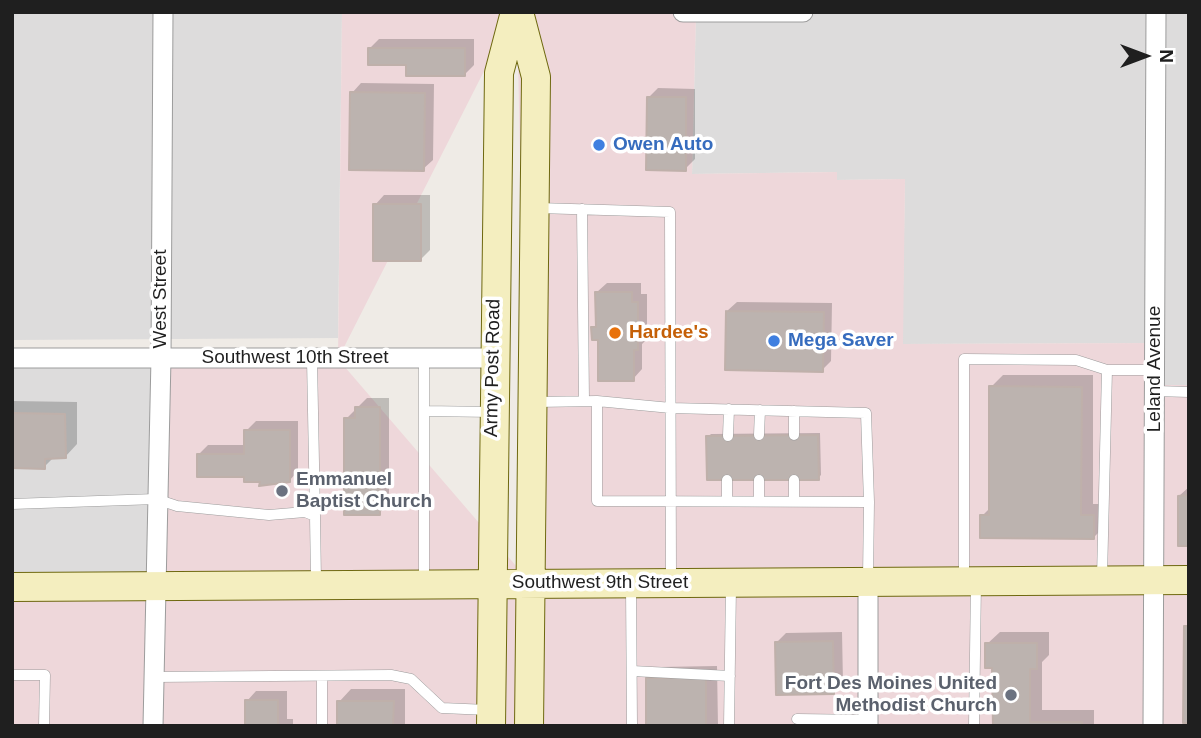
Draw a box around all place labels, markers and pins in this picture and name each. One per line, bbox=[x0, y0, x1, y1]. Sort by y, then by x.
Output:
place label: Owen Auto bbox=[613, 134, 713, 156]
marker: Owen Auto bbox=[591, 137, 607, 153]
place label: Hardee's bbox=[629, 322, 709, 344]
marker: Hardee's bbox=[607, 325, 623, 341]
place label: Mega Saver bbox=[788, 330, 894, 352]
marker: Mega Saver bbox=[766, 333, 782, 349]
place label: Emmanuel Baptist Church bbox=[296, 469, 432, 513]
marker: Emmanuel Baptist Church bbox=[274, 483, 290, 499]
place label: Fort Des Moines United Methodist Church bbox=[785, 673, 997, 717]
marker: Fort Des Moines United Methodist Church bbox=[1003, 687, 1019, 703]

